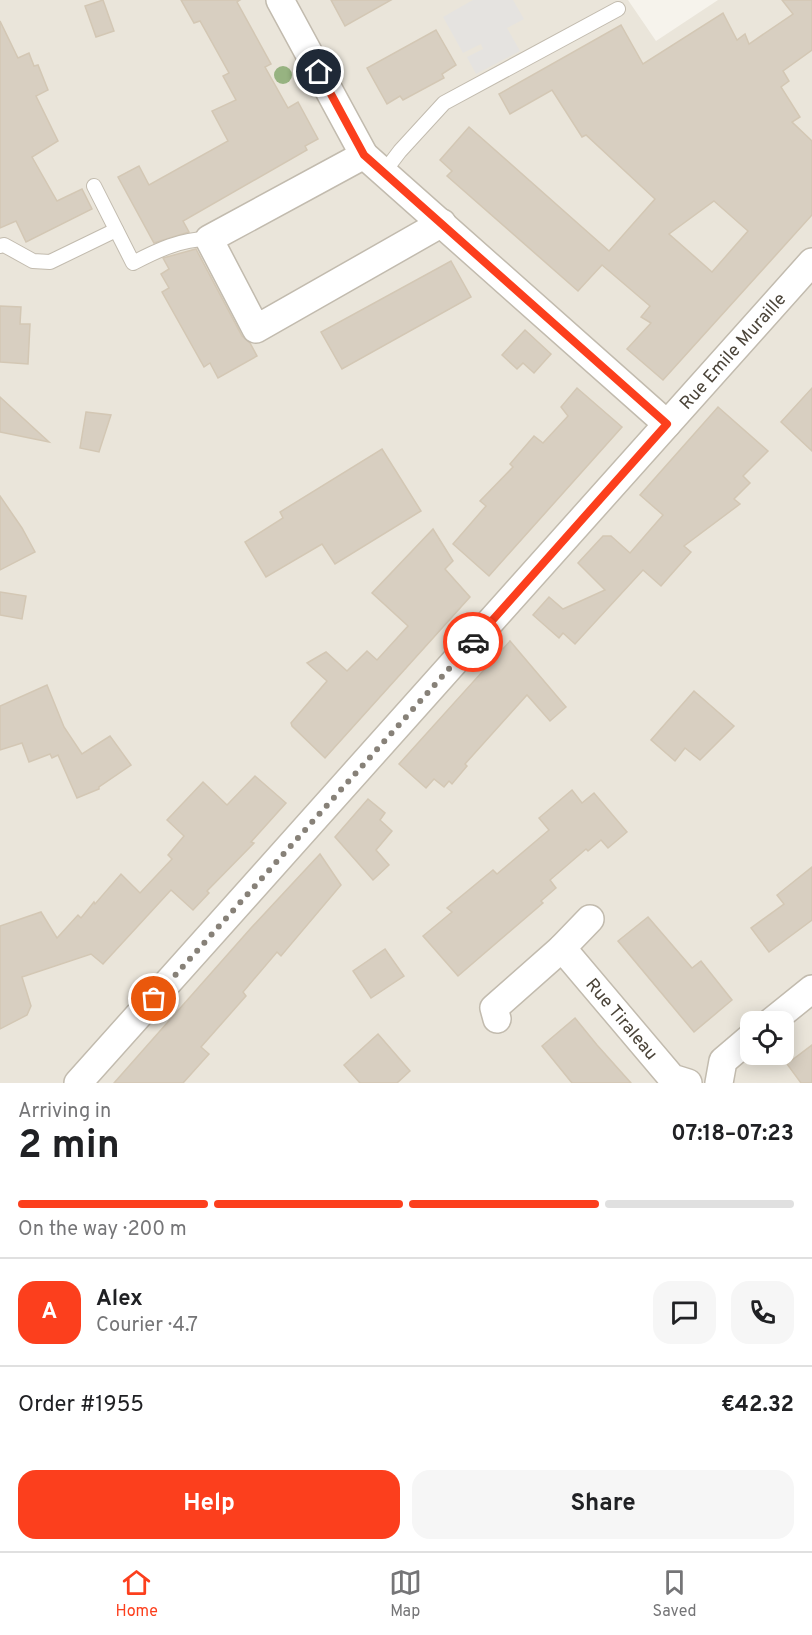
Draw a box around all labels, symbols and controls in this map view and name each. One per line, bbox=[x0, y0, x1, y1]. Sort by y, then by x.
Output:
pin bbox=[293, 46, 344, 97]
icon: home bbox=[302, 55, 335, 88]
street label: Rue Emile Muraille bbox=[675, 289, 792, 415]
courier bbox=[443, 612, 503, 672]
icon: car bbox=[457, 626, 490, 659]
pin bbox=[128, 973, 179, 1024]
street label: Rue Tiraleau bbox=[580, 974, 662, 1066]
icon: bag bbox=[137, 982, 170, 1015]
map controls bbox=[740, 1011, 794, 1065]
button: locate bbox=[740, 1011, 794, 1065]
text: Arriving in bbox=[18, 1099, 111, 1125]
text: 07:18–07:23 bbox=[671, 1121, 794, 1148]
text: 2 min bbox=[18, 1123, 120, 1172]
text: On the way · 200 m bbox=[18, 1217, 187, 1243]
button: chat bbox=[653, 1281, 716, 1344]
button: phone bbox=[731, 1281, 794, 1344]
text: Alex bbox=[96, 1286, 143, 1313]
text: A bbox=[42, 1299, 57, 1326]
text: Courier · 4.7 bbox=[96, 1313, 198, 1339]
text: Order #1955 bbox=[18, 1392, 144, 1419]
text: €42.32 bbox=[721, 1392, 794, 1419]
button: Help bbox=[18, 1470, 400, 1539]
button: Share bbox=[412, 1470, 794, 1539]
tab: Home bbox=[115, 1566, 158, 1622]
tab: Map bbox=[389, 1566, 422, 1622]
tab: Saved bbox=[653, 1566, 697, 1622]

